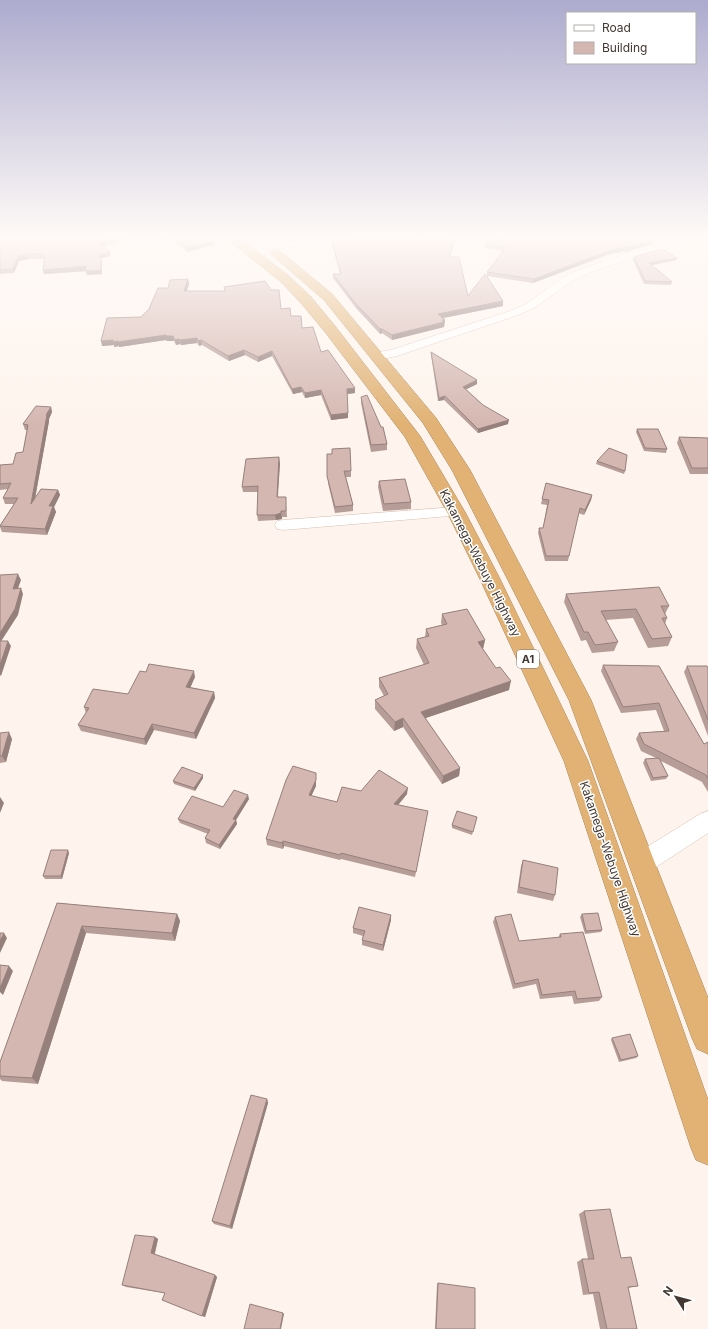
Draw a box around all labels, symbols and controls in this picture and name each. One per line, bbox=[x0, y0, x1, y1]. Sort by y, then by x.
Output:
legend bbox=[566, 12, 696, 64]
text: Road bbox=[602, 20, 631, 35]
text: Building bbox=[602, 40, 647, 55]
street label: Kakamega-Webuye Highway bbox=[437, 486, 524, 639]
road number: A1 bbox=[517, 650, 539, 668]
street label: Kakamega-Webuye Highway bbox=[577, 779, 644, 939]
north arrow bbox=[656, 1277, 696, 1317]
text: N bbox=[660, 1284, 676, 1299]

